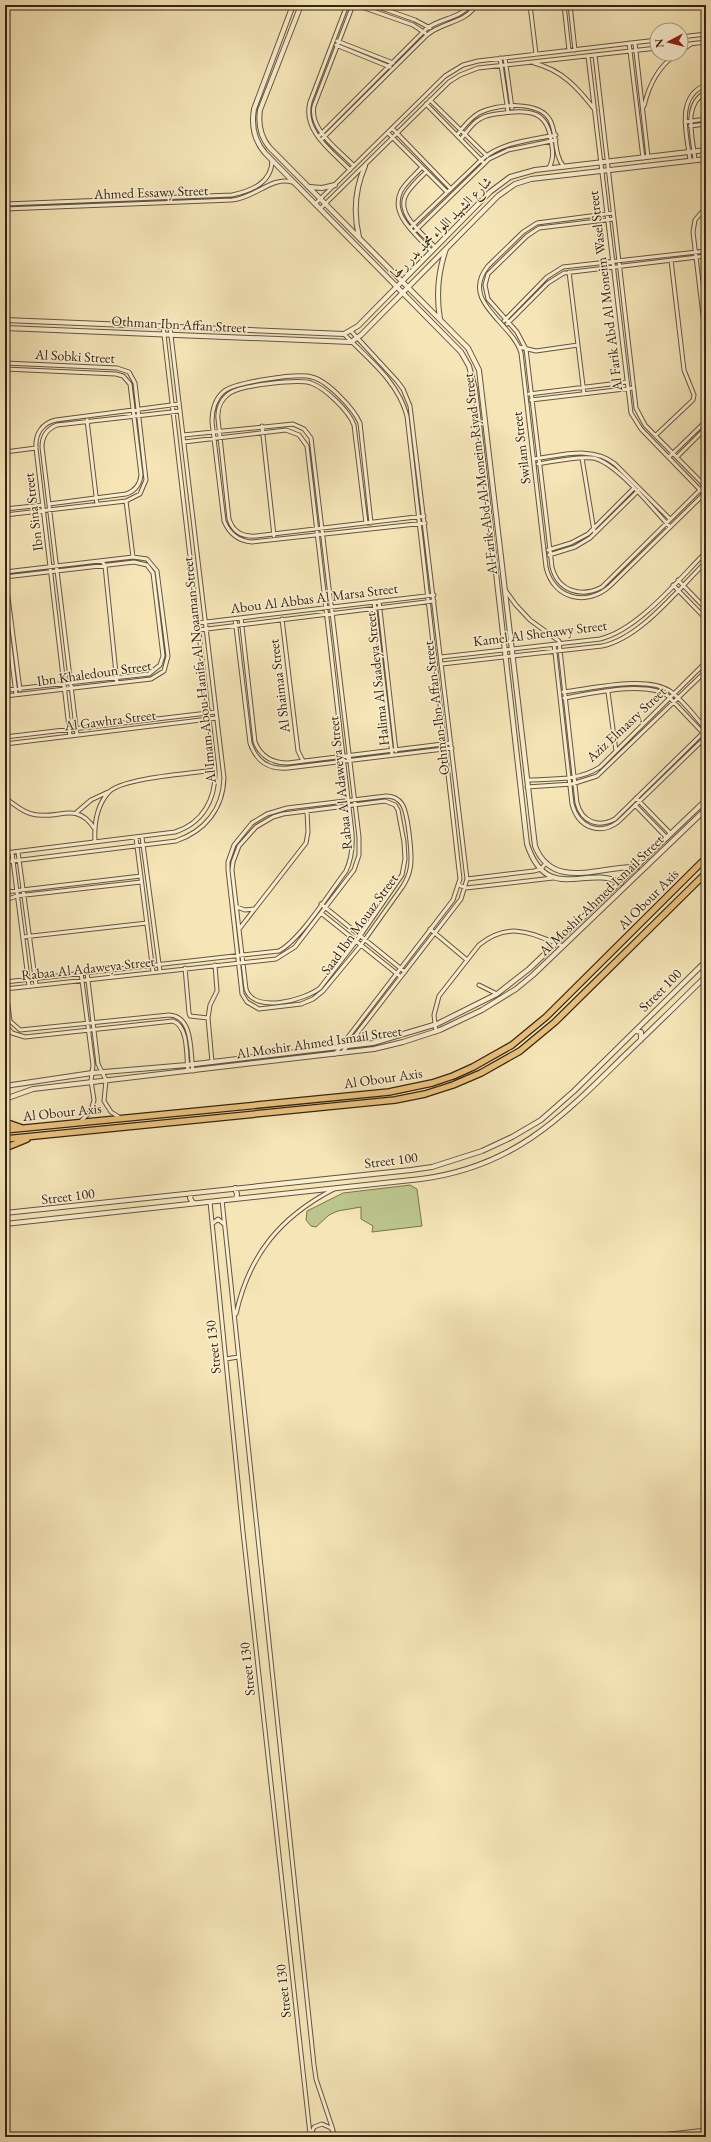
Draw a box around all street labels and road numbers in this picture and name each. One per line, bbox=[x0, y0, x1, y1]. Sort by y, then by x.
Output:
street label: شارع الشهيد اللواء محمد بدر رخا bbox=[386, 172, 498, 284]
street label: Ahmed Essawy Street bbox=[92, 181, 209, 203]
street label: Al Farik Abd Al Moneim Wasel Street bbox=[584, 189, 626, 393]
street label: Othman Ibn Affan Street bbox=[111, 311, 248, 337]
street label: Al Sobki Street bbox=[34, 345, 116, 367]
street label: Al Farik Abd Al Moneim Riyad Street bbox=[459, 372, 501, 577]
street label: Swilam Street bbox=[508, 410, 534, 485]
street label: Ibn Sina Street bbox=[19, 471, 47, 552]
street label: Al Imam Abou Hanifa Al Noaaman Street bbox=[178, 555, 220, 785]
street label: Abou Al Abbas Al Marsa Street bbox=[228, 579, 399, 617]
street label: Halima Al Saadeya Street bbox=[361, 611, 393, 747]
street label: Kamel Al Shenawy Street bbox=[472, 616, 609, 650]
street label: Al Shaimaa Street bbox=[264, 638, 294, 735]
street label: Othman Ibn Affan Street bbox=[419, 639, 453, 776]
street label: Ibn Khaledoun Street bbox=[36, 656, 153, 690]
street label: Aziz Elmasry Street bbox=[582, 682, 670, 766]
street label: Al Gawhra Street bbox=[62, 705, 157, 735]
street label: Rabaa Al Adaweya Street bbox=[324, 715, 356, 851]
street label: Al Moshir Ahmed Ismail Street bbox=[534, 830, 668, 960]
street label: Al Obour Axis bbox=[613, 864, 683, 934]
street label: Saad Ibn Mouaz Street bbox=[316, 869, 402, 978]
street label: Rabaa Al Adaweya Street bbox=[20, 952, 156, 984]
street label: Street 100 bbox=[635, 964, 686, 1015]
street label: Al Moshir Ahmed Ismail Street bbox=[234, 1021, 403, 1063]
street label: Al Obour Axis bbox=[342, 1064, 424, 1093]
street label: Al Obour Axis bbox=[21, 1099, 103, 1125]
street label: Street 100 bbox=[363, 1148, 419, 1172]
street label: Street 100 bbox=[40, 1184, 96, 1208]
street label: Street 130 bbox=[201, 1319, 225, 1375]
street label: Street 130 bbox=[235, 1641, 259, 1697]
street label: Street 130 bbox=[271, 1963, 295, 2019]

